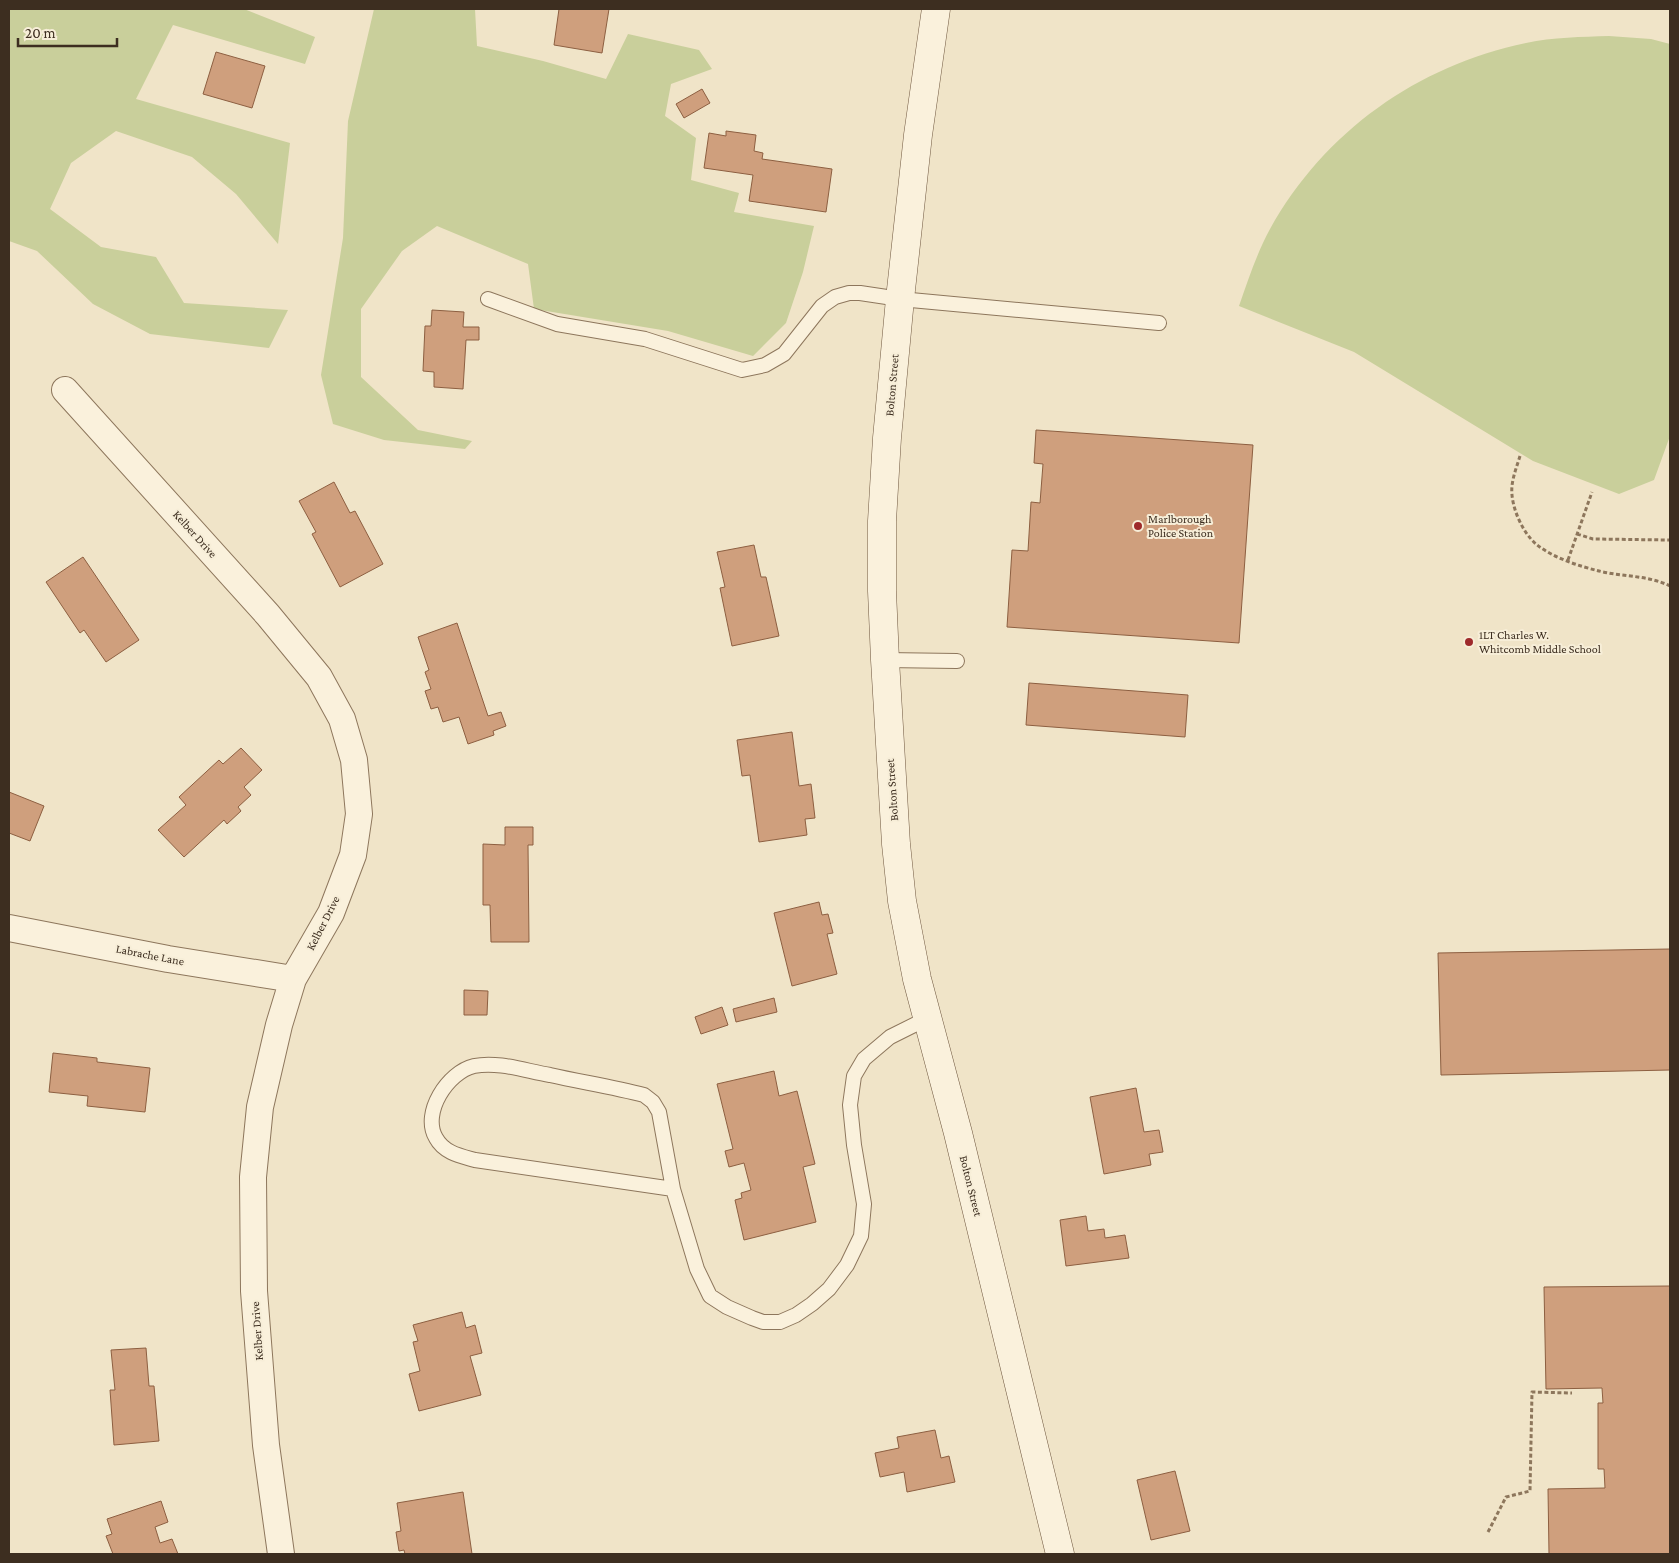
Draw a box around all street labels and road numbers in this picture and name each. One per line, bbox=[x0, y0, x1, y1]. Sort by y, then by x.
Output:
street label: Bolton Street bbox=[882, 352, 902, 417]
street label: Kelber Drive bbox=[170, 507, 220, 561]
street label: Bolton Street bbox=[883, 757, 901, 822]
street label: Kelber Drive bbox=[303, 893, 343, 953]
street label: Labrache Lane bbox=[115, 942, 185, 968]
street label: Bolton Street bbox=[957, 1154, 986, 1219]
street label: Kelber Drive bbox=[248, 1301, 266, 1361]

